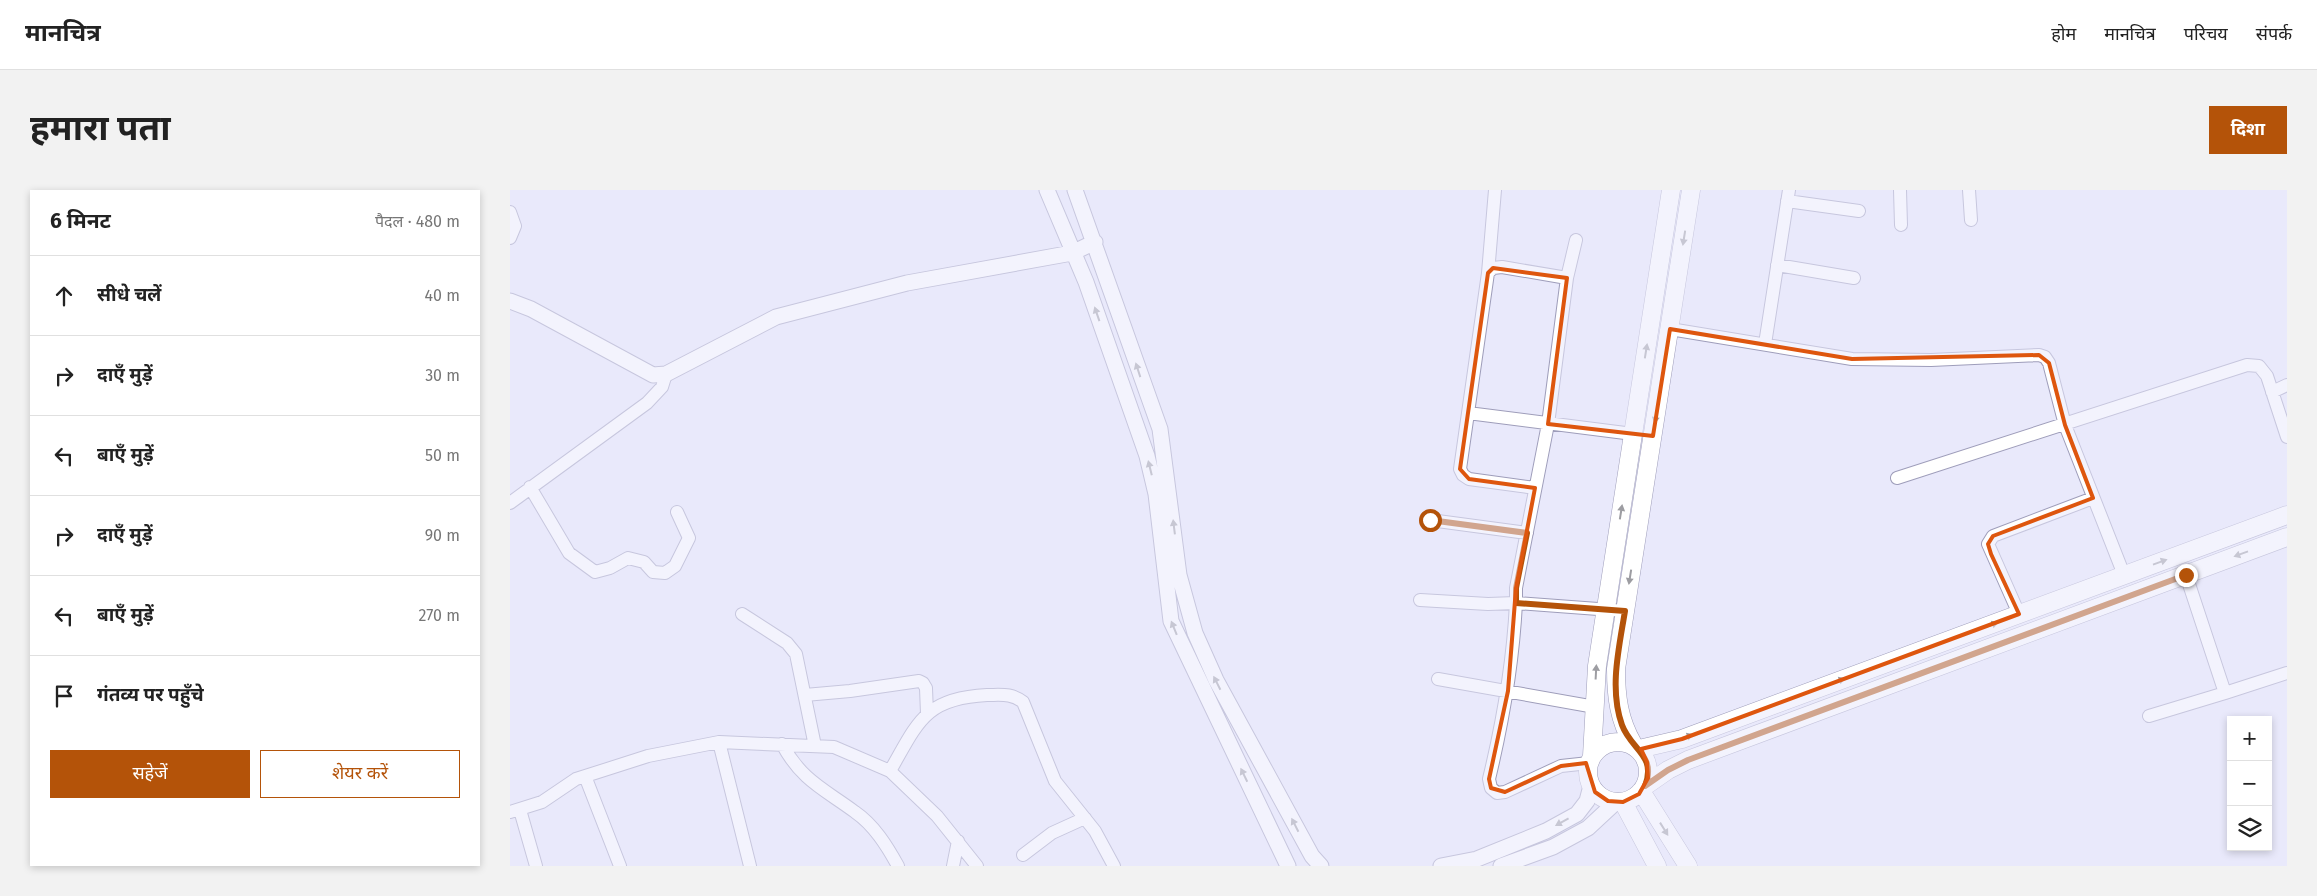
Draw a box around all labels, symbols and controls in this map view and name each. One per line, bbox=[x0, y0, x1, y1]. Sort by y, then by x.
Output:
text: मानचित्र bbox=[25, 19, 101, 47]
text: होम bbox=[2051, 23, 2076, 45]
text: मानचित्र bbox=[2104, 23, 2156, 45]
text: परिचय bbox=[2184, 23, 2228, 45]
text: संपर्क bbox=[2256, 23, 2292, 45]
button: दिशा bbox=[2209, 106, 2287, 154]
text: हमारा पता bbox=[30, 107, 170, 149]
text: 6 मिनट bbox=[50, 208, 111, 234]
text: पैदल · 480 m bbox=[375, 212, 460, 231]
one-way arrow bbox=[1679, 231, 1687, 247]
icon: ahead bbox=[50, 282, 78, 310]
text: सीधे चलें bbox=[97, 283, 161, 306]
text: 40 m bbox=[425, 286, 460, 305]
one-way arrow bbox=[1093, 307, 1100, 322]
one-way arrow bbox=[1642, 343, 1650, 359]
icon: right bbox=[50, 362, 78, 390]
one-way arrow bbox=[1134, 362, 1142, 377]
text: दाएँ मुड़ें bbox=[97, 363, 153, 386]
text: 30 m bbox=[425, 366, 460, 385]
one-way arrow bbox=[1651, 408, 1659, 424]
icon: left bbox=[50, 442, 78, 470]
text: बाएँ मुड़ें bbox=[97, 443, 154, 466]
text: 50 m bbox=[425, 446, 460, 465]
one-way arrow bbox=[1146, 461, 1154, 476]
one-way arrow bbox=[1617, 503, 1625, 519]
route start bbox=[1419, 509, 1442, 532]
one-way arrow bbox=[1170, 519, 1178, 535]
icon: right bbox=[50, 522, 78, 550]
text: दाएँ मुड़ें bbox=[97, 523, 153, 546]
text: 90 m bbox=[425, 526, 460, 545]
one-way arrow bbox=[2234, 551, 2249, 558]
one-way arrow bbox=[2153, 558, 2168, 566]
route end bbox=[2175, 564, 2198, 587]
one-way arrow bbox=[1626, 569, 1634, 585]
icon: left bbox=[50, 602, 78, 630]
text: बाएँ मुड़ें bbox=[97, 603, 154, 626]
text: 270 m bbox=[418, 606, 460, 625]
one-way arrow bbox=[1984, 620, 1998, 628]
one-way arrow bbox=[1170, 621, 1178, 635]
one-way arrow bbox=[1593, 664, 1601, 680]
one-way arrow bbox=[1213, 675, 1221, 690]
one-way arrow bbox=[1831, 677, 1846, 684]
icon: arrive bbox=[50, 682, 78, 710]
text: गंतव्य पर पहुँचे bbox=[97, 683, 204, 706]
map controls bbox=[2227, 716, 2272, 851]
button: + bbox=[2227, 716, 2272, 761]
one-way arrow bbox=[1679, 733, 1694, 741]
button: सहेजें bbox=[50, 750, 250, 798]
button: शेयर करें bbox=[260, 750, 460, 798]
button: − bbox=[2227, 761, 2272, 806]
one-way arrow bbox=[1240, 768, 1248, 782]
button: layers bbox=[2227, 806, 2272, 851]
one-way arrow bbox=[1291, 818, 1299, 832]
one-way arrow bbox=[1555, 818, 1569, 826]
one-way arrow bbox=[1660, 822, 1669, 835]

